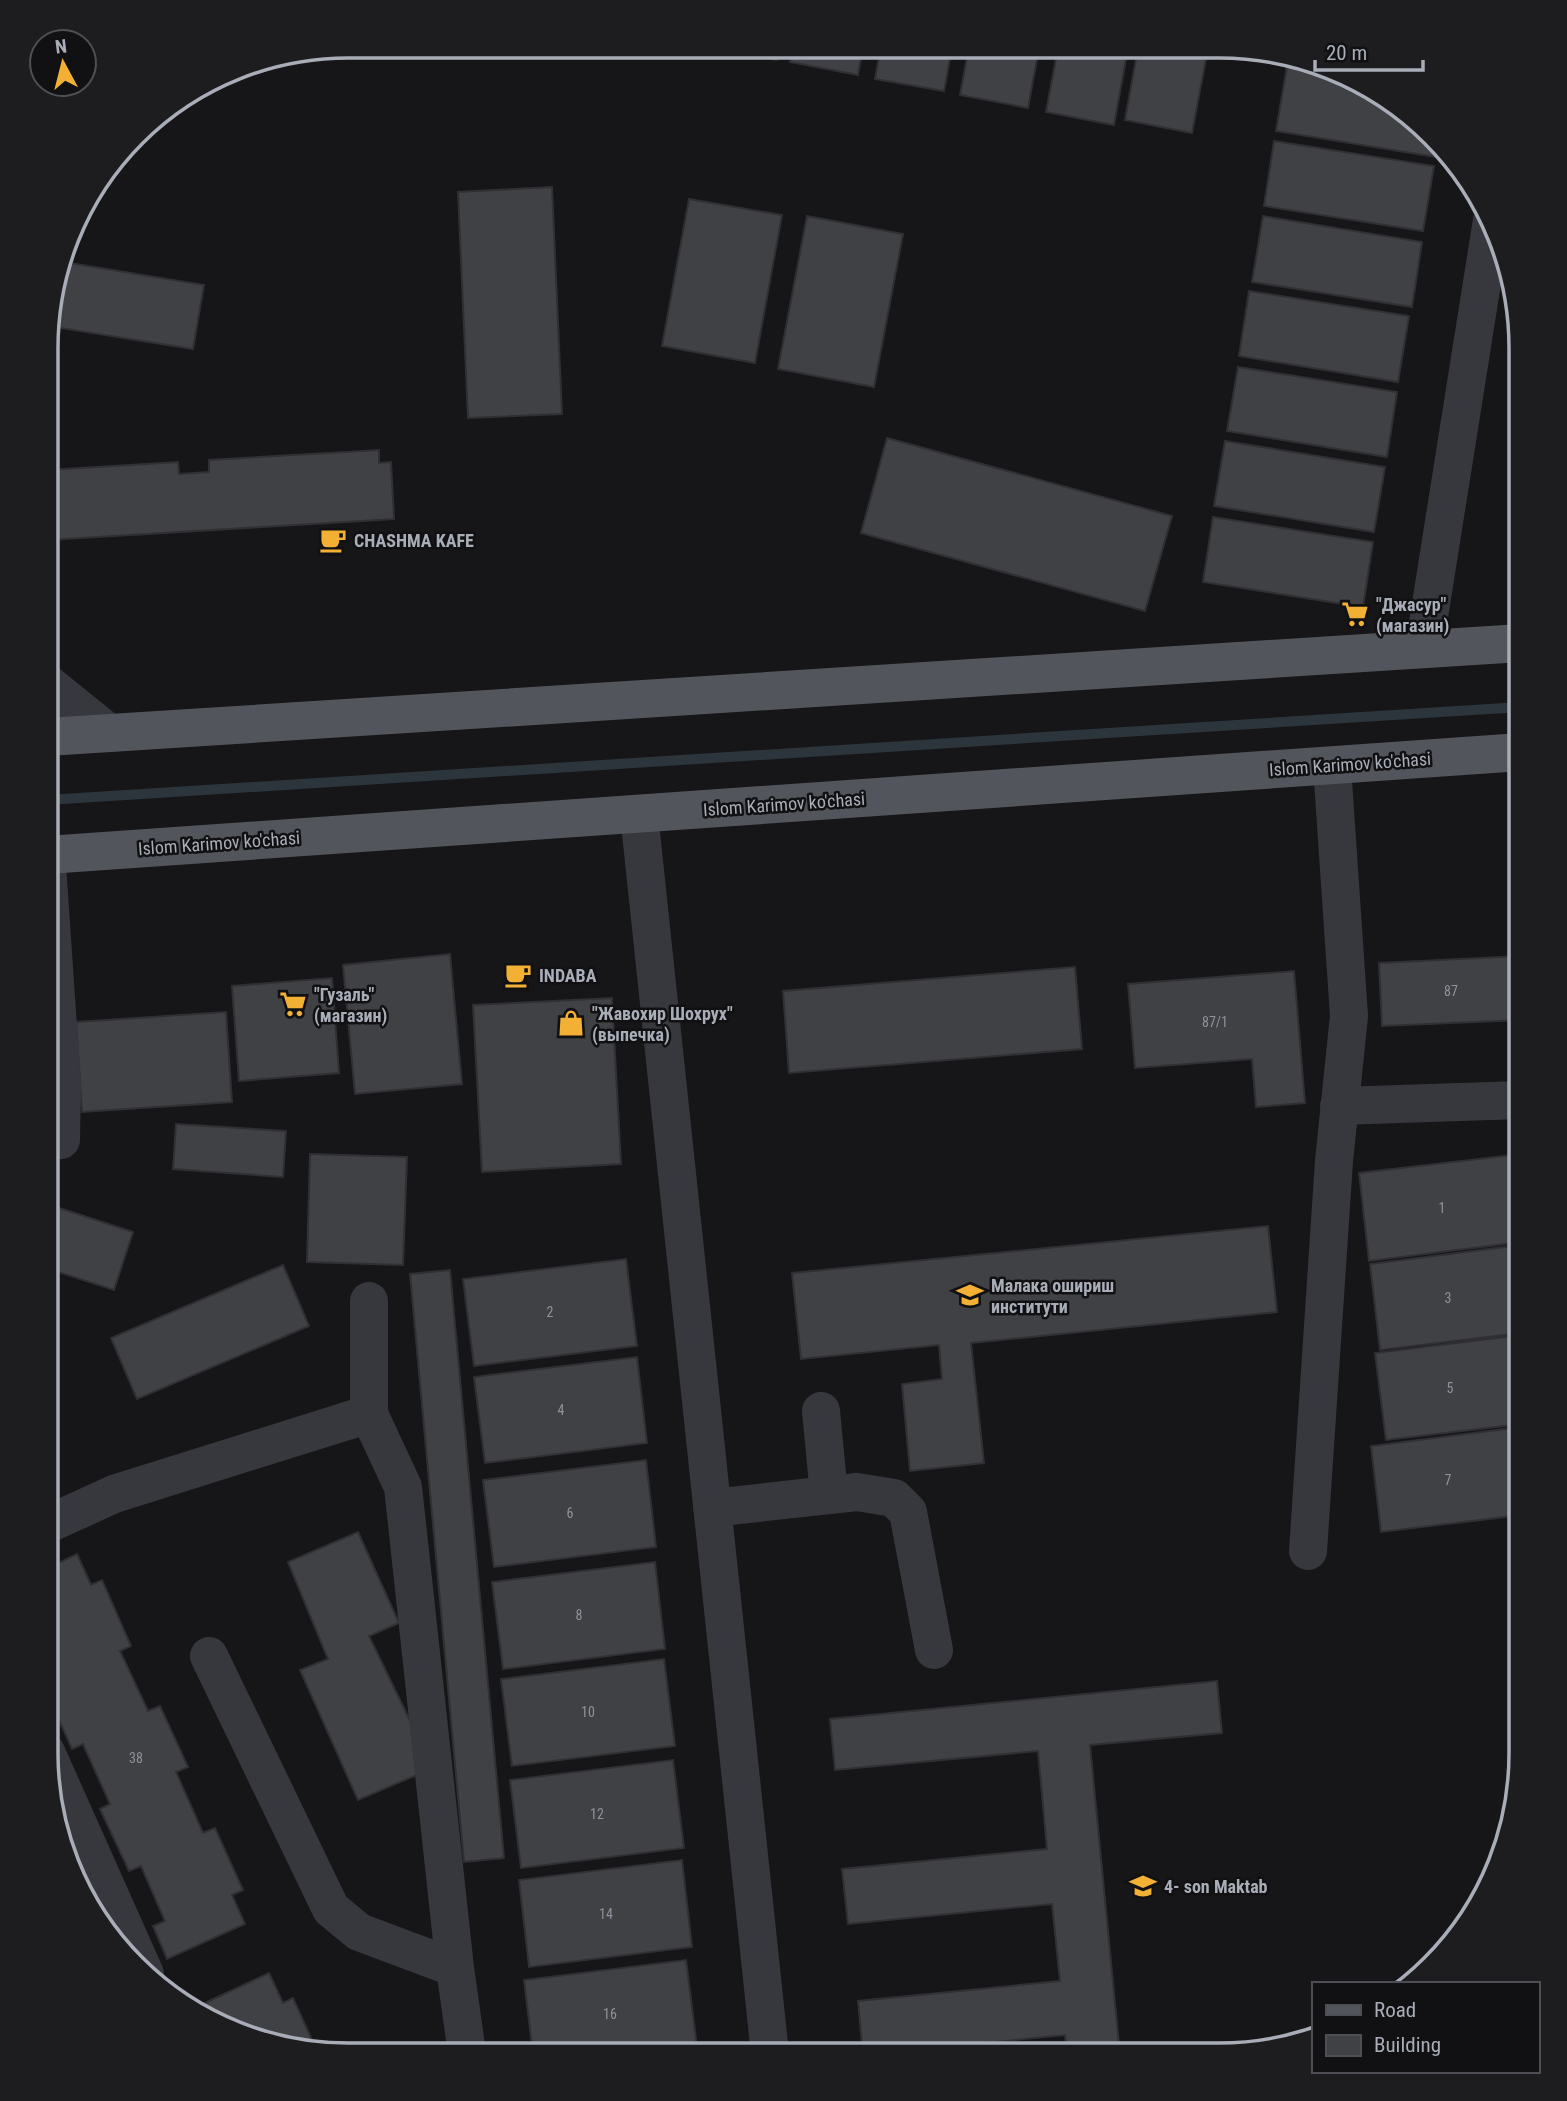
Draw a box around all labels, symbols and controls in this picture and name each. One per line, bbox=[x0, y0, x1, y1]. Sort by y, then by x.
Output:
north arrow bbox=[28, 28, 98, 98]
scale bar bbox=[1315, 28, 1424, 72]
text: N bbox=[54, 34, 68, 59]
text: 20 m bbox=[1326, 41, 1367, 65]
cafe icon: CHASHMA KAFE bbox=[318, 525, 348, 555]
place label: CHASHMA KAFE bbox=[354, 530, 474, 551]
place label: "Джасур" (магазин) bbox=[1376, 594, 1449, 637]
supermarket icon: "Джасур" (магазин) bbox=[1340, 599, 1370, 629]
street label: Islom Karimov ko'chasi bbox=[1268, 748, 1432, 780]
street label: Islom Karimov ko'chasi bbox=[702, 788, 866, 820]
street label: Islom Karimov ko'chasi bbox=[137, 827, 301, 859]
cafe icon: INDABA bbox=[503, 960, 533, 990]
place label: INDABA bbox=[539, 965, 597, 986]
house number: 87 bbox=[1444, 983, 1458, 999]
place label: "Гузаль" (магазин) bbox=[314, 984, 387, 1027]
supermarket icon: "Гузаль" (магазин) bbox=[278, 989, 308, 1019]
place label: "Жавохир Шохрух" (выпечка) bbox=[592, 1003, 733, 1046]
shop icon: "Жавохир Шохрух" (выпечка) bbox=[556, 1008, 586, 1038]
house number: 87/1 bbox=[1202, 1014, 1228, 1030]
house number: 1 bbox=[1439, 1200, 1445, 1216]
place label: Малака ошириш институти bbox=[991, 1275, 1114, 1317]
school or university icon: Малака ошириш институти bbox=[955, 1280, 985, 1310]
house number: 3 bbox=[1445, 1290, 1451, 1306]
house number: 2 bbox=[547, 1304, 554, 1320]
house number: 5 bbox=[1447, 1380, 1454, 1396]
house number: 4 bbox=[558, 1402, 565, 1418]
house number: 7 bbox=[1445, 1472, 1452, 1488]
house number: 6 bbox=[567, 1505, 574, 1521]
house number: 8 bbox=[576, 1607, 583, 1623]
house number: 10 bbox=[581, 1704, 595, 1720]
house number: 38 bbox=[129, 1750, 143, 1766]
house number: 12 bbox=[590, 1806, 604, 1822]
school or university icon: 4- son Maktab bbox=[1128, 1871, 1158, 1901]
place label: 4- son Maktab bbox=[1164, 1876, 1268, 1897]
house number: 14 bbox=[599, 1906, 613, 1922]
legend bbox=[1312, 1982, 1539, 2073]
text: Road bbox=[1374, 1998, 1416, 2022]
house number: 16 bbox=[603, 2006, 617, 2022]
text: Building bbox=[1374, 2033, 1441, 2057]

